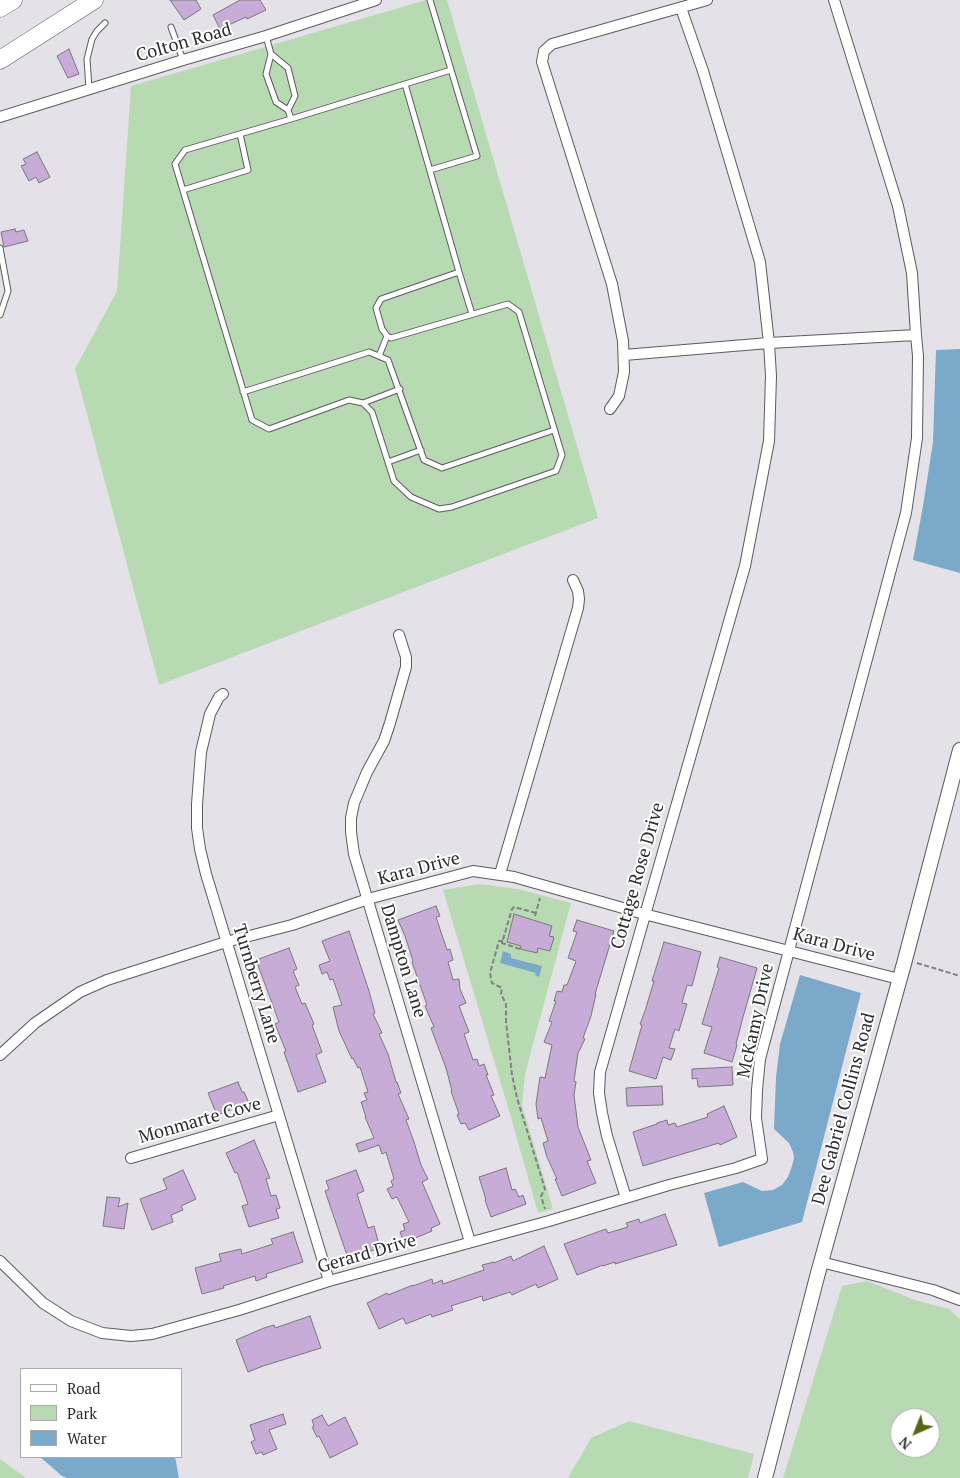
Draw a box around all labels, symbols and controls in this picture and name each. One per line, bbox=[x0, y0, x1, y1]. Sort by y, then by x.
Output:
street label: Colton Road bbox=[134, 19, 234, 67]
street label: Cottage Rose Drive bbox=[607, 800, 669, 952]
street label: Kara Drive bbox=[376, 848, 462, 890]
street label: Dampton Lane bbox=[375, 902, 431, 1020]
street label: Turnberry Lane bbox=[228, 922, 284, 1046]
street label: Kara Drive bbox=[791, 924, 877, 966]
street label: McKamy Drive bbox=[733, 962, 779, 1080]
street label: Dee Gabriel Collins Road bbox=[808, 1011, 880, 1207]
street label: Monmarte Cove bbox=[136, 1093, 264, 1149]
street label: Gerard Drive bbox=[315, 1230, 419, 1278]
legend bbox=[20, 1368, 182, 1458]
text: Road bbox=[67, 1378, 100, 1398]
text: Park bbox=[67, 1403, 97, 1423]
north arrow bbox=[890, 1408, 940, 1458]
text: Water bbox=[67, 1428, 106, 1448]
text: N bbox=[895, 1433, 915, 1454]

